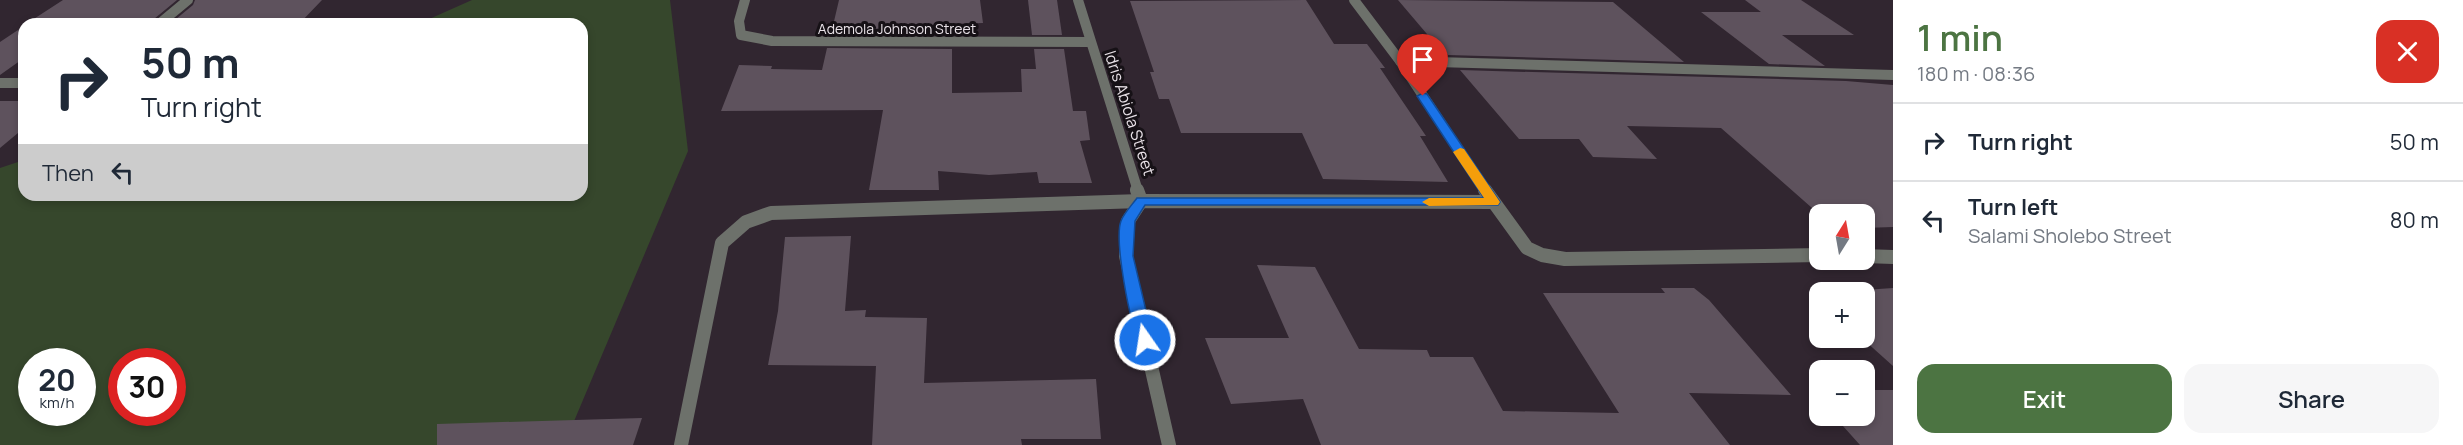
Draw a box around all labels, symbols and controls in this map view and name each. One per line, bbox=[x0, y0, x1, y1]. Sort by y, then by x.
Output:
text: 1 min bbox=[1917, 13, 2003, 62]
street label: Ademola Johnson Street bbox=[818, 19, 977, 38]
button: close bbox=[2376, 20, 2439, 83]
text: 50 m bbox=[141, 33, 239, 91]
pin bbox=[1397, 34, 1448, 96]
icon: right bbox=[42, 42, 120, 120]
icon: arrive bbox=[1406, 43, 1439, 76]
street label: Idris Abiola Street bbox=[1099, 48, 1161, 178]
text: 180 m · 08:36 bbox=[1917, 60, 2035, 87]
text: Turn right bbox=[141, 88, 262, 125]
icon: right bbox=[1917, 126, 1950, 159]
text: Turn right bbox=[1968, 127, 2073, 157]
text: 50 m bbox=[2390, 127, 2439, 157]
icon: left bbox=[106, 156, 139, 189]
text: Then bbox=[42, 158, 94, 188]
text: Turn left bbox=[1968, 192, 2058, 222]
north arrow bbox=[1809, 204, 1875, 270]
map controls bbox=[1809, 204, 1875, 426]
icon: left bbox=[1917, 204, 1950, 237]
text: 80 m bbox=[2390, 205, 2439, 235]
text: Salami Sholebo Street bbox=[1968, 222, 2172, 249]
button: + bbox=[1809, 282, 1875, 348]
position arrow bbox=[1113, 308, 1177, 372]
speed limit sign: 30 bbox=[108, 348, 186, 426]
text: 20 bbox=[38, 359, 76, 400]
button: − bbox=[1809, 360, 1875, 426]
button: Exit bbox=[1917, 364, 2172, 433]
button: Share bbox=[2184, 364, 2439, 433]
text: km/h bbox=[40, 392, 74, 413]

